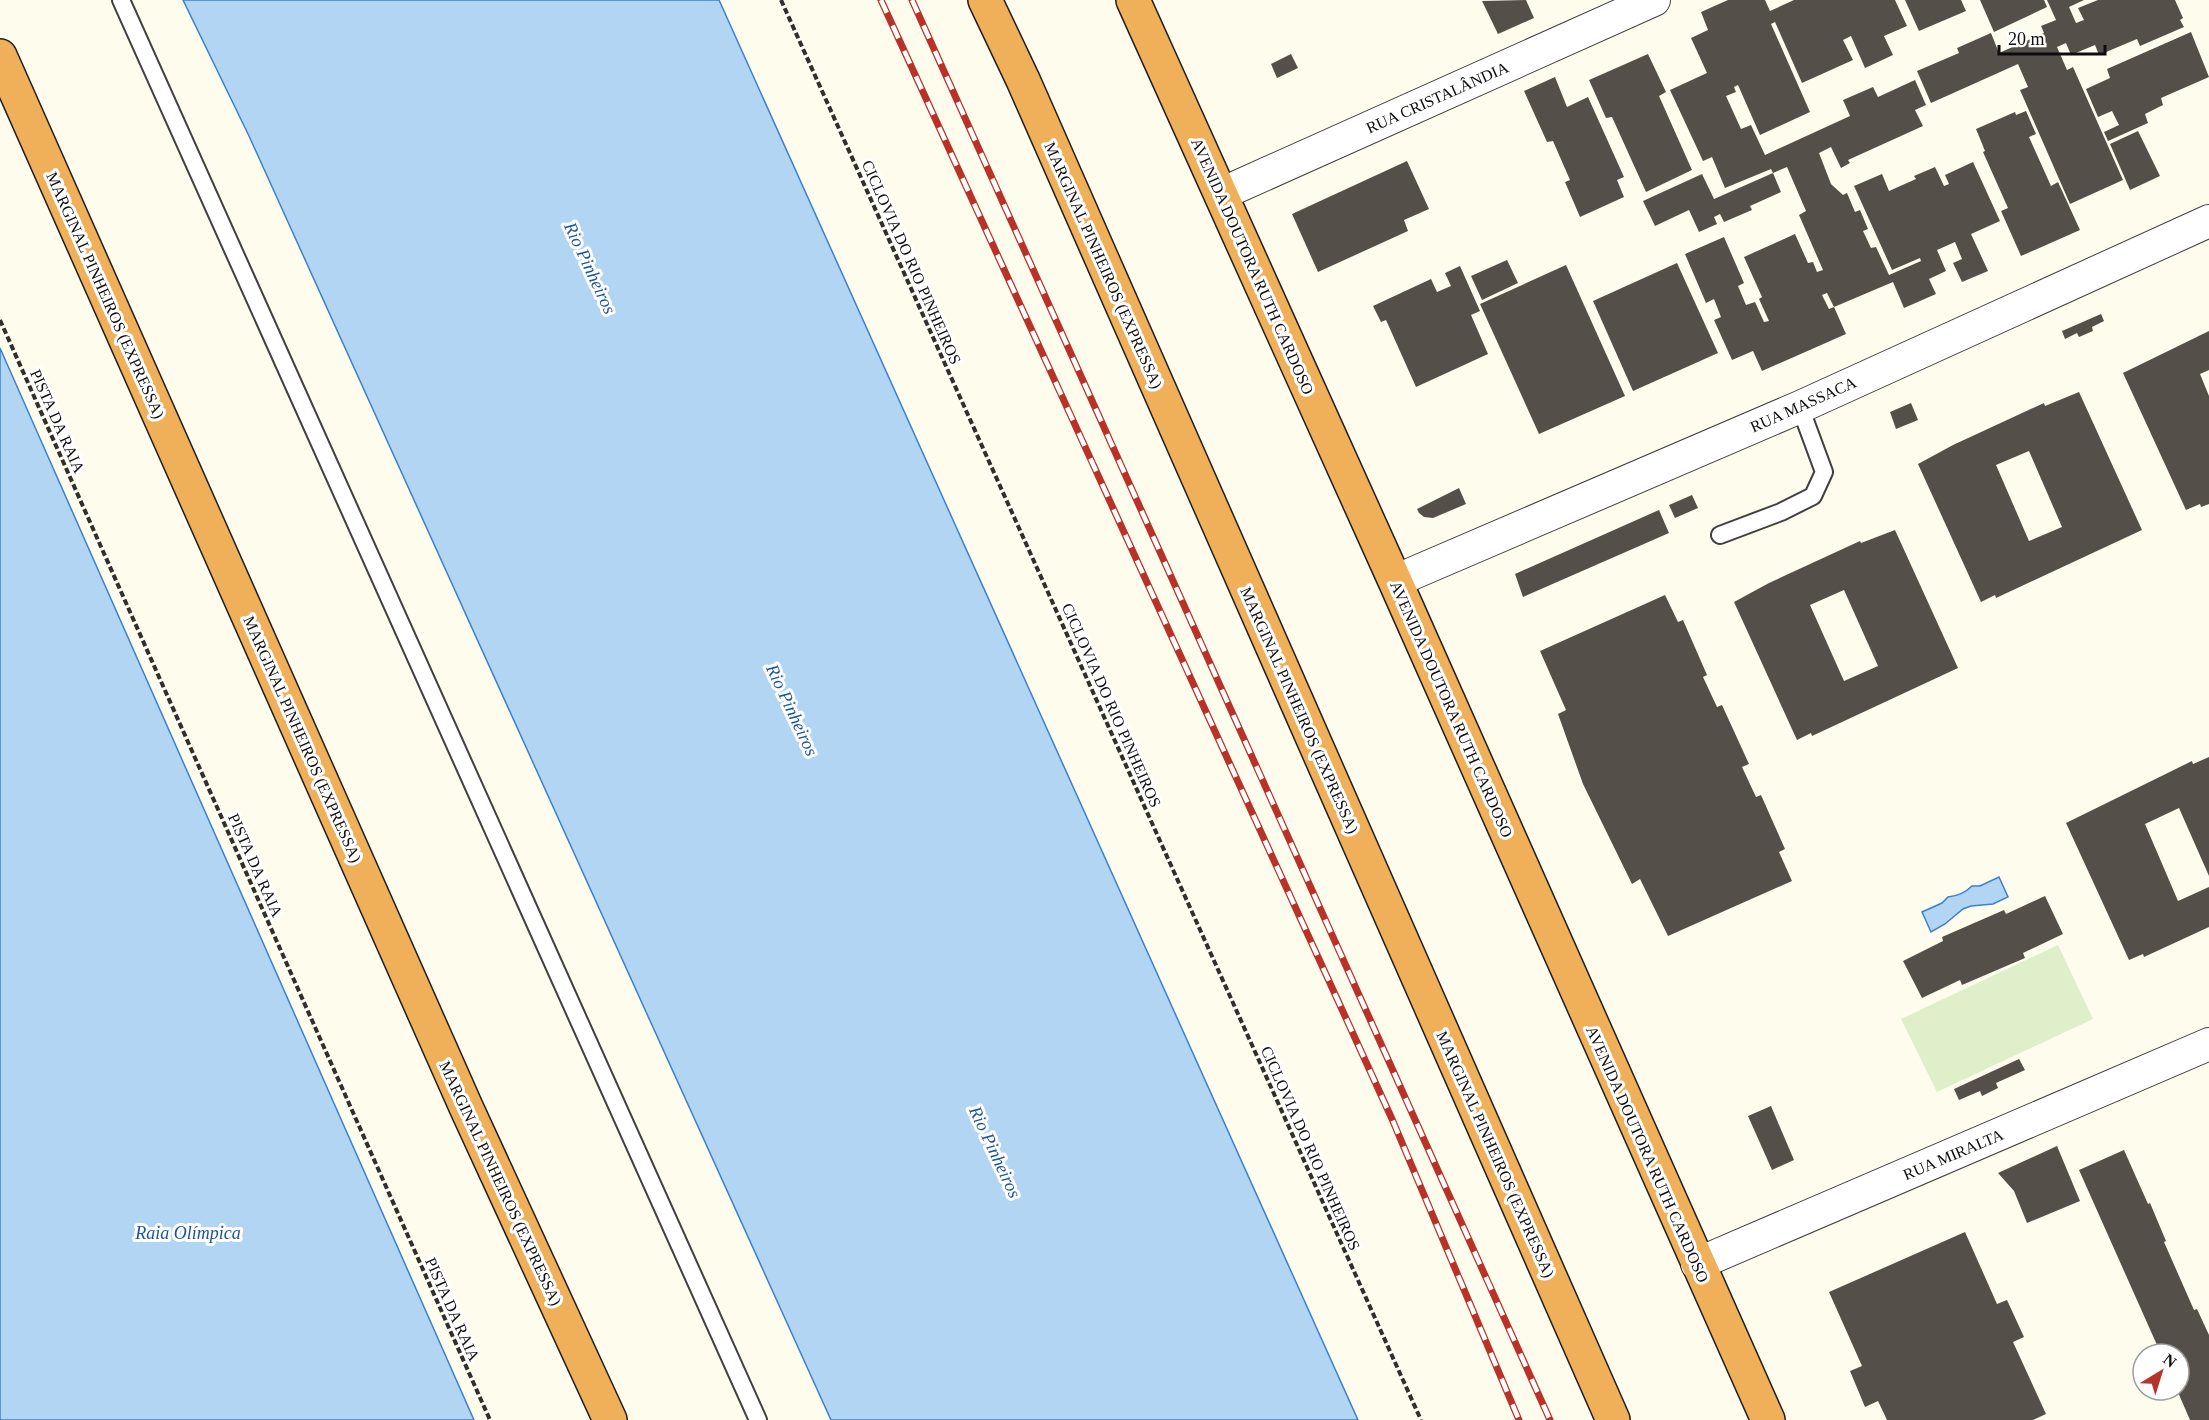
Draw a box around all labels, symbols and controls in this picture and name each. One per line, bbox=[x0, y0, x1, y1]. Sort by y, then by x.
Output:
scale bar bbox=[1999, 18, 2106, 56]
text: 20 m bbox=[2008, 29, 2045, 49]
street label: RUA CRISTALÂNDIA bbox=[1363, 57, 1511, 137]
street label: AVENIDA DOUTORA RUTH CARDOSO bbox=[1188, 135, 1317, 397]
street label: MARGINAL PINHEIROS (EXPRESSA) bbox=[1040, 139, 1166, 391]
street label: CICLOVIA DO RIO PINHEIROS bbox=[859, 157, 964, 367]
street label: MARGINAL PINHEIROS (EXPRESSA) bbox=[42, 169, 168, 421]
water label: Rio Pinheiros bbox=[560, 218, 620, 317]
street label: PISTA DA RAIA bbox=[27, 367, 88, 476]
street label: RUA MASSACA bbox=[1748, 373, 1859, 435]
street label: AVENIDA DOUTORA RUTH CARDOSO bbox=[1387, 578, 1516, 840]
street label: MARGINAL PINHEIROS (EXPRESSA) bbox=[1236, 584, 1362, 836]
street label: CICLOVIA DO RIO PINHEIROS bbox=[1059, 600, 1164, 810]
street label: MARGINAL PINHEIROS (EXPRESSA) bbox=[239, 613, 365, 865]
water label: Rio Pinheiros bbox=[762, 660, 822, 759]
street label: PISTA DA RAIA bbox=[225, 811, 286, 920]
street label: AVENIDA DOUTORA RUTH CARDOSO bbox=[1583, 1023, 1712, 1285]
street label: MARGINAL PINHEIROS (EXPRESSA) bbox=[1432, 1028, 1558, 1280]
street label: CICLOVIA DO RIO PINHEIROS bbox=[1258, 1043, 1363, 1253]
street label: MARGINAL PINHEIROS (EXPRESSA) bbox=[435, 1058, 565, 1309]
water label: Rio Pinheiros bbox=[965, 1102, 1025, 1201]
street label: RUA MIRALTA bbox=[1901, 1126, 2006, 1183]
water label: Raia Olímpica bbox=[134, 1223, 241, 1243]
street label: PISTA DA RAIA bbox=[422, 1255, 483, 1364]
north arrow bbox=[2131, 1342, 2191, 1402]
text: N bbox=[2160, 1350, 2180, 1371]

